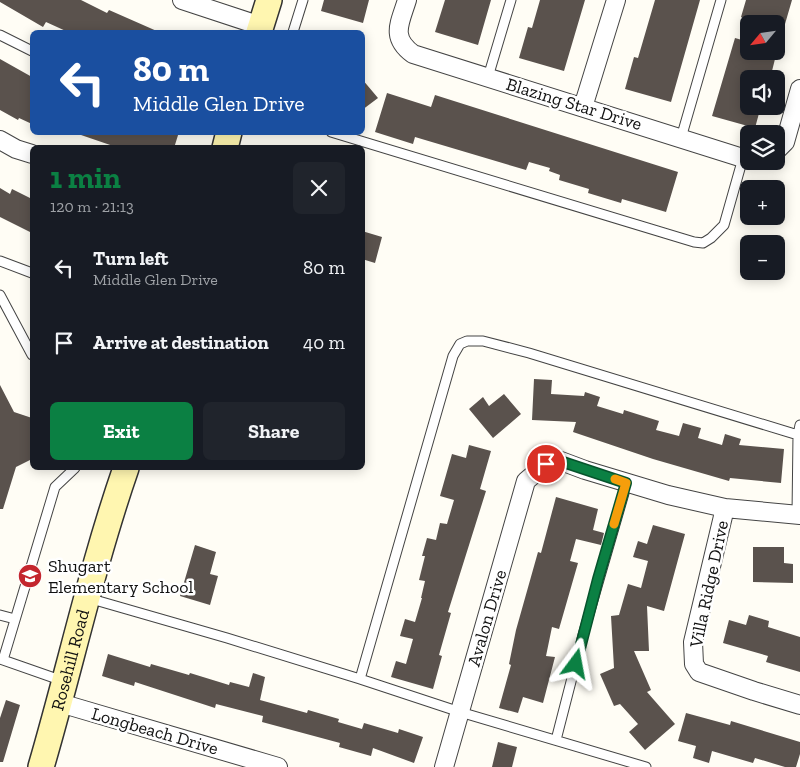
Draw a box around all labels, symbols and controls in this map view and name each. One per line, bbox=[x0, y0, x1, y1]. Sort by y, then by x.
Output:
north arrow bbox=[740, 15, 785, 60]
map controls bbox=[740, 15, 785, 280]
text: 80 m bbox=[133, 48, 209, 90]
icon: left bbox=[50, 50, 115, 115]
button: sound bbox=[740, 70, 785, 115]
street label: Blazing Star Drive bbox=[504, 73, 644, 135]
text: Middle Glen Drive bbox=[133, 90, 305, 117]
button: layers bbox=[740, 125, 785, 170]
text: 1 min bbox=[50, 160, 121, 196]
button: close bbox=[293, 162, 345, 214]
button: + bbox=[740, 180, 785, 225]
text: 120 m · 21:13 bbox=[50, 197, 134, 216]
button: − bbox=[740, 235, 785, 280]
text: Turn left bbox=[93, 247, 168, 270]
icon: left bbox=[50, 254, 78, 282]
text: 80 m bbox=[303, 256, 345, 279]
text: Middle Glen Drive bbox=[93, 270, 218, 289]
icon: arrive bbox=[50, 329, 78, 357]
text: Arrive at destination bbox=[93, 331, 269, 354]
text: 40 m bbox=[303, 331, 345, 354]
button: Exit bbox=[50, 402, 193, 460]
button: Share bbox=[203, 402, 345, 460]
pin bbox=[525, 443, 567, 485]
icon: arrive bbox=[532, 450, 560, 478]
street label: Villa Ridge Drive bbox=[685, 518, 733, 651]
place label: Shugart Elementary School bbox=[48, 555, 193, 598]
school or university icon: Shugart Elementary School bbox=[17, 563, 43, 589]
street label: Avalon Drive bbox=[463, 567, 511, 669]
street label: Rosehill Road bbox=[46, 607, 94, 713]
position arrow bbox=[549, 637, 601, 689]
street label: Longbeach Drive bbox=[89, 702, 221, 760]

